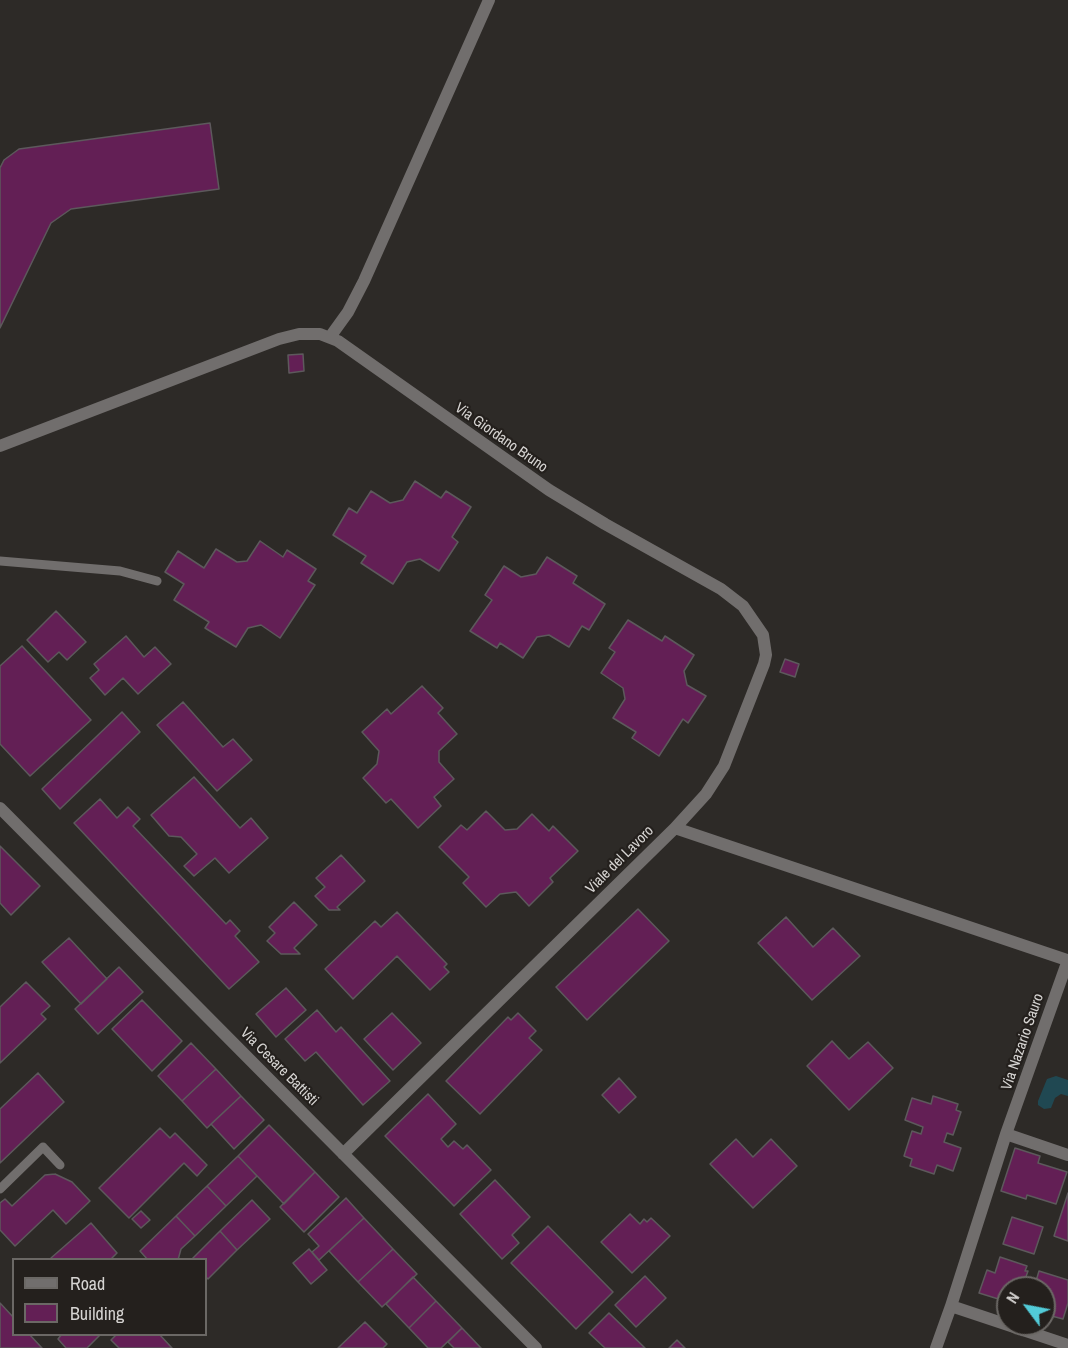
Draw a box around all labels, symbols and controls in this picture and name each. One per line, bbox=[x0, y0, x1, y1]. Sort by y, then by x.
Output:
street label: Via Giordano Bruno bbox=[451, 399, 551, 477]
street label: Viale del Lavoro bbox=[582, 822, 658, 898]
street label: Via Nazario Sauro bbox=[998, 991, 1048, 1093]
street label: Via Cesare Battisti bbox=[236, 1024, 322, 1110]
legend bbox=[12, 1258, 207, 1336]
text: Road bbox=[70, 1271, 105, 1296]
north arrow bbox=[996, 1276, 1056, 1336]
text: N bbox=[1001, 1288, 1024, 1307]
text: Building bbox=[70, 1301, 124, 1326]

